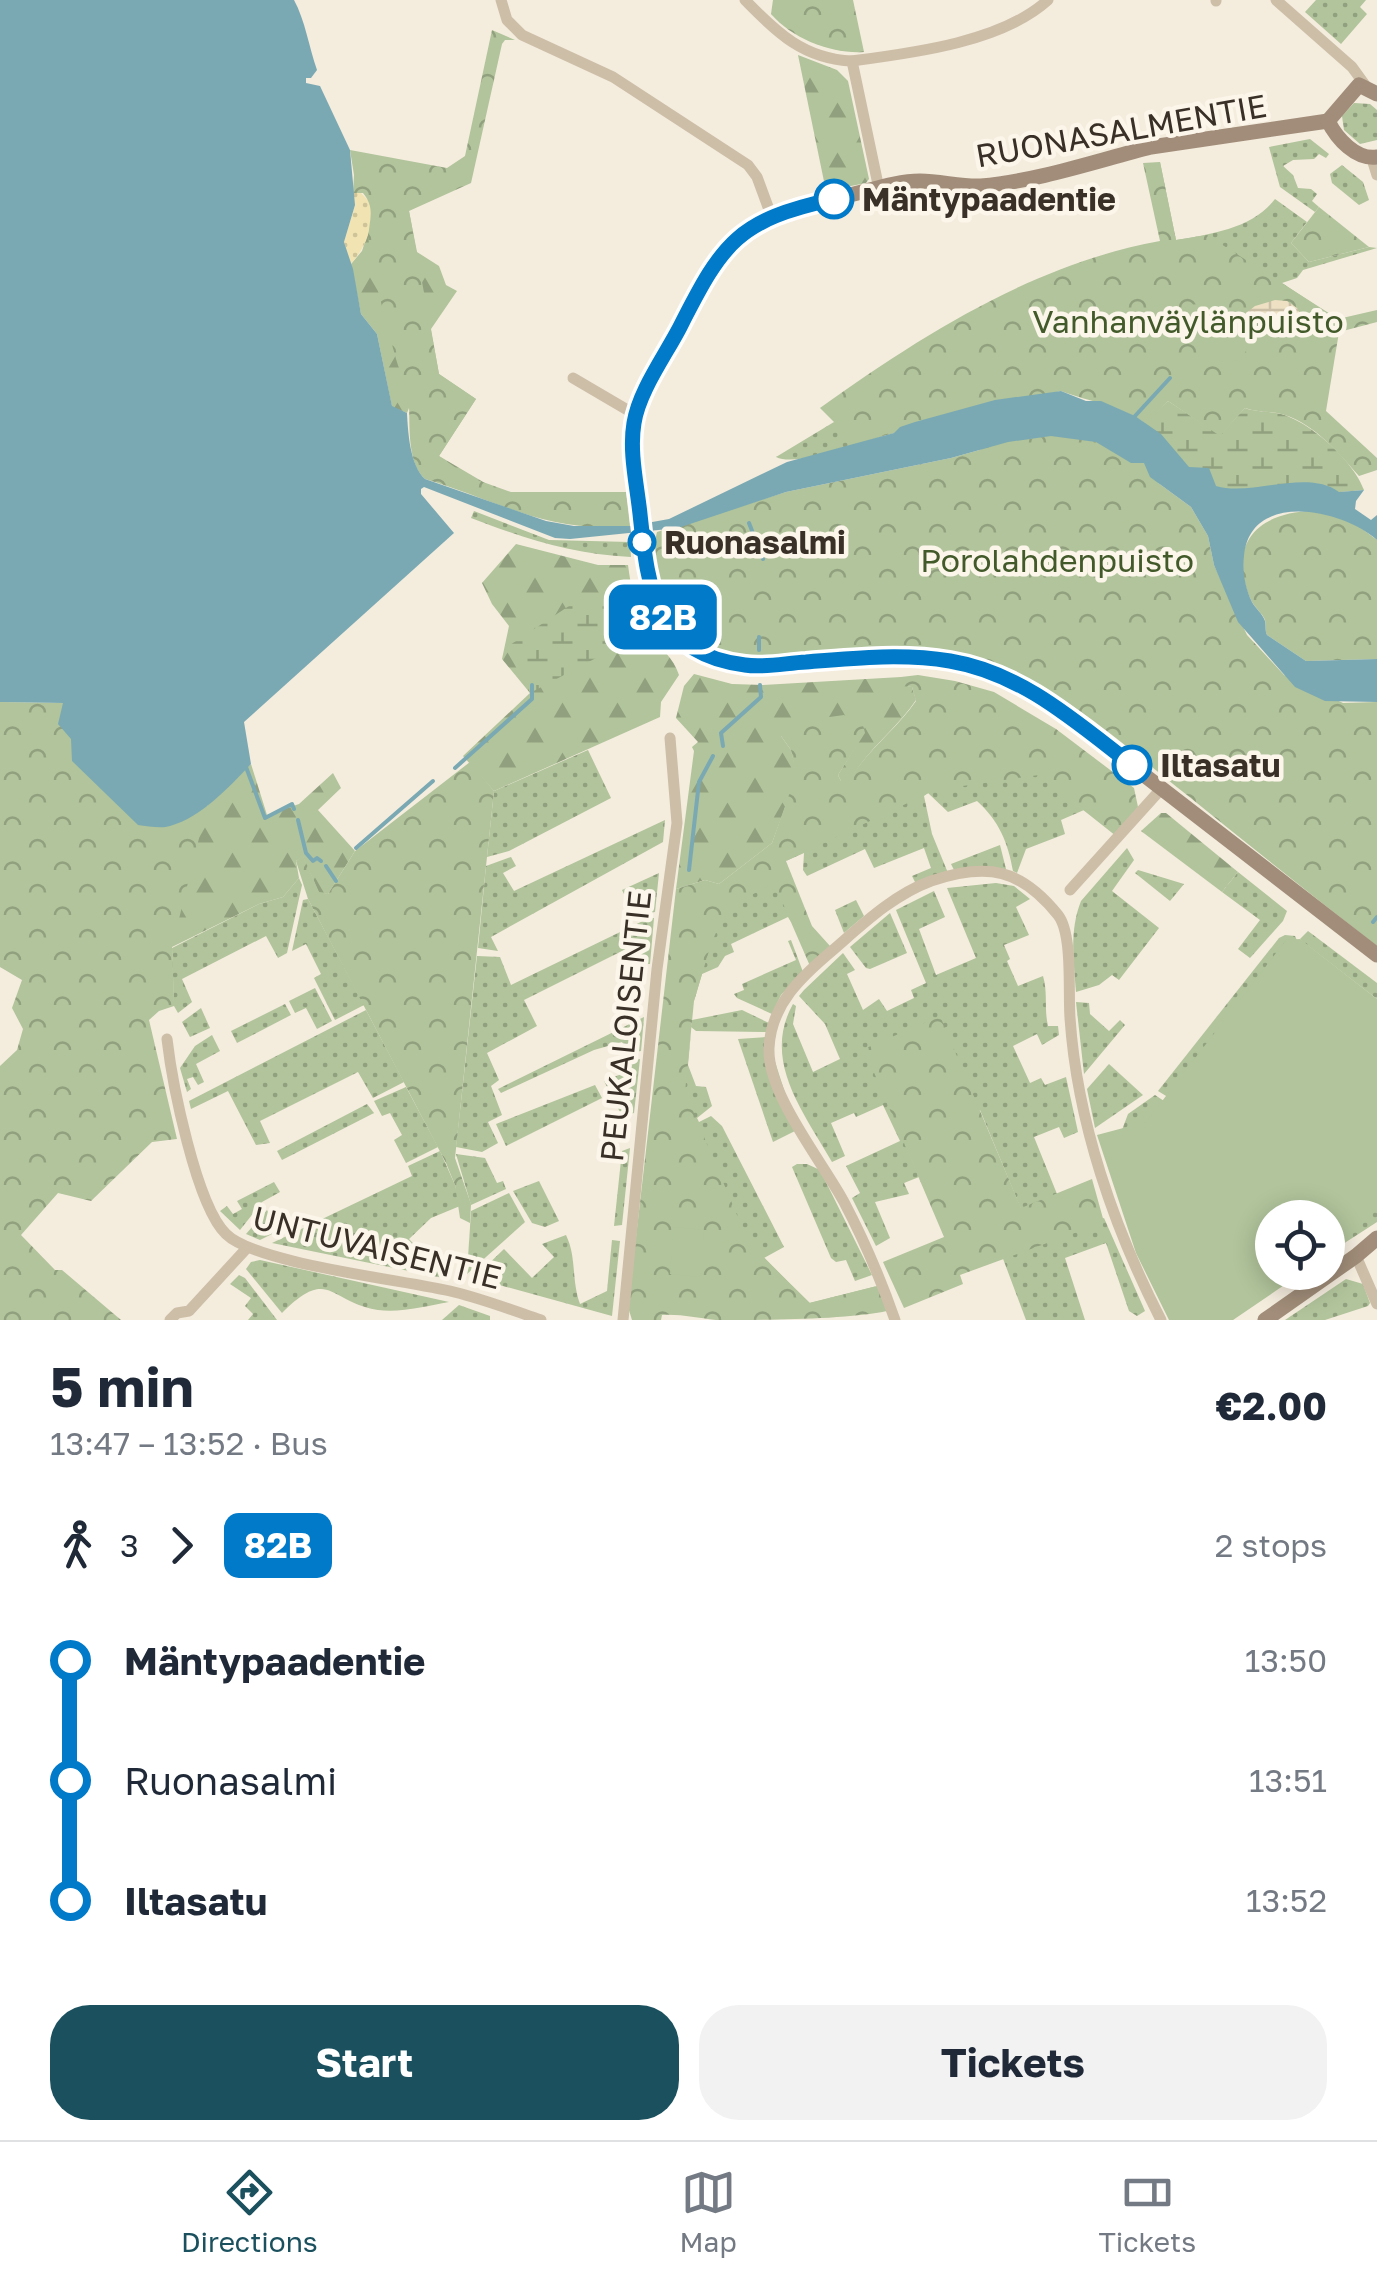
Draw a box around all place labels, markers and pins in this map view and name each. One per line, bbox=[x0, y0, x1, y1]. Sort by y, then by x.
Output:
marker: Mäntypaadentie bbox=[815, 180, 853, 218]
place label: Mäntypaadentie bbox=[862, 180, 1116, 218]
place label: Ruonasalmi bbox=[664, 523, 846, 561]
marker: Ruonasalmi bbox=[629, 529, 655, 555]
marker: Iltasatu bbox=[1113, 746, 1151, 784]
place label: Iltasatu bbox=[1160, 746, 1281, 784]

